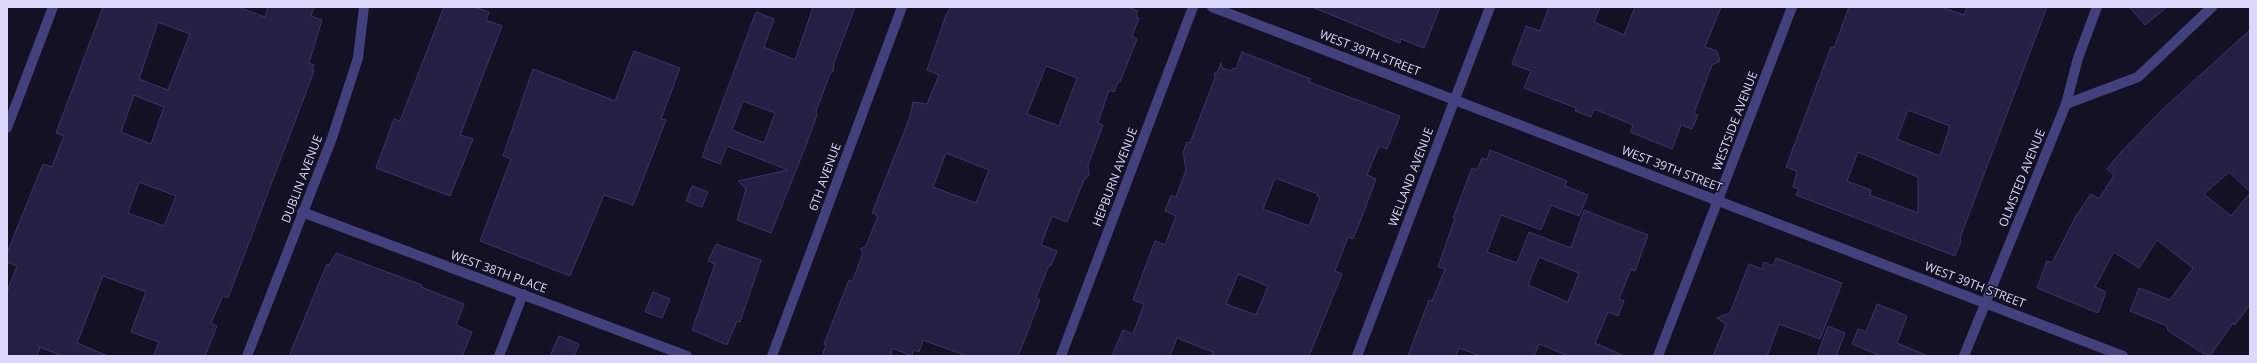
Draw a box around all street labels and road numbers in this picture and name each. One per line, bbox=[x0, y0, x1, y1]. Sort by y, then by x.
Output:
street label: WEST 39TH STREET bbox=[1317, 25, 1423, 80]
street label: WESTSIDE AVENUE bbox=[1708, 69, 1761, 173]
street label: HEPBURN AVENUE bbox=[1088, 125, 1141, 229]
street label: WELLAND AVENUE bbox=[1384, 125, 1437, 229]
street label: OLMSTED AVENUE bbox=[1994, 126, 2049, 229]
street label: DUBLIN AVENUE bbox=[277, 132, 326, 225]
street label: 6TH AVENUE bbox=[804, 140, 845, 213]
street label: WEST 39TH STREET bbox=[1619, 141, 1725, 196]
street label: WEST 38TH PLACE bbox=[449, 246, 550, 297]
street label: WEST 39TH STREET bbox=[1922, 257, 2028, 312]

